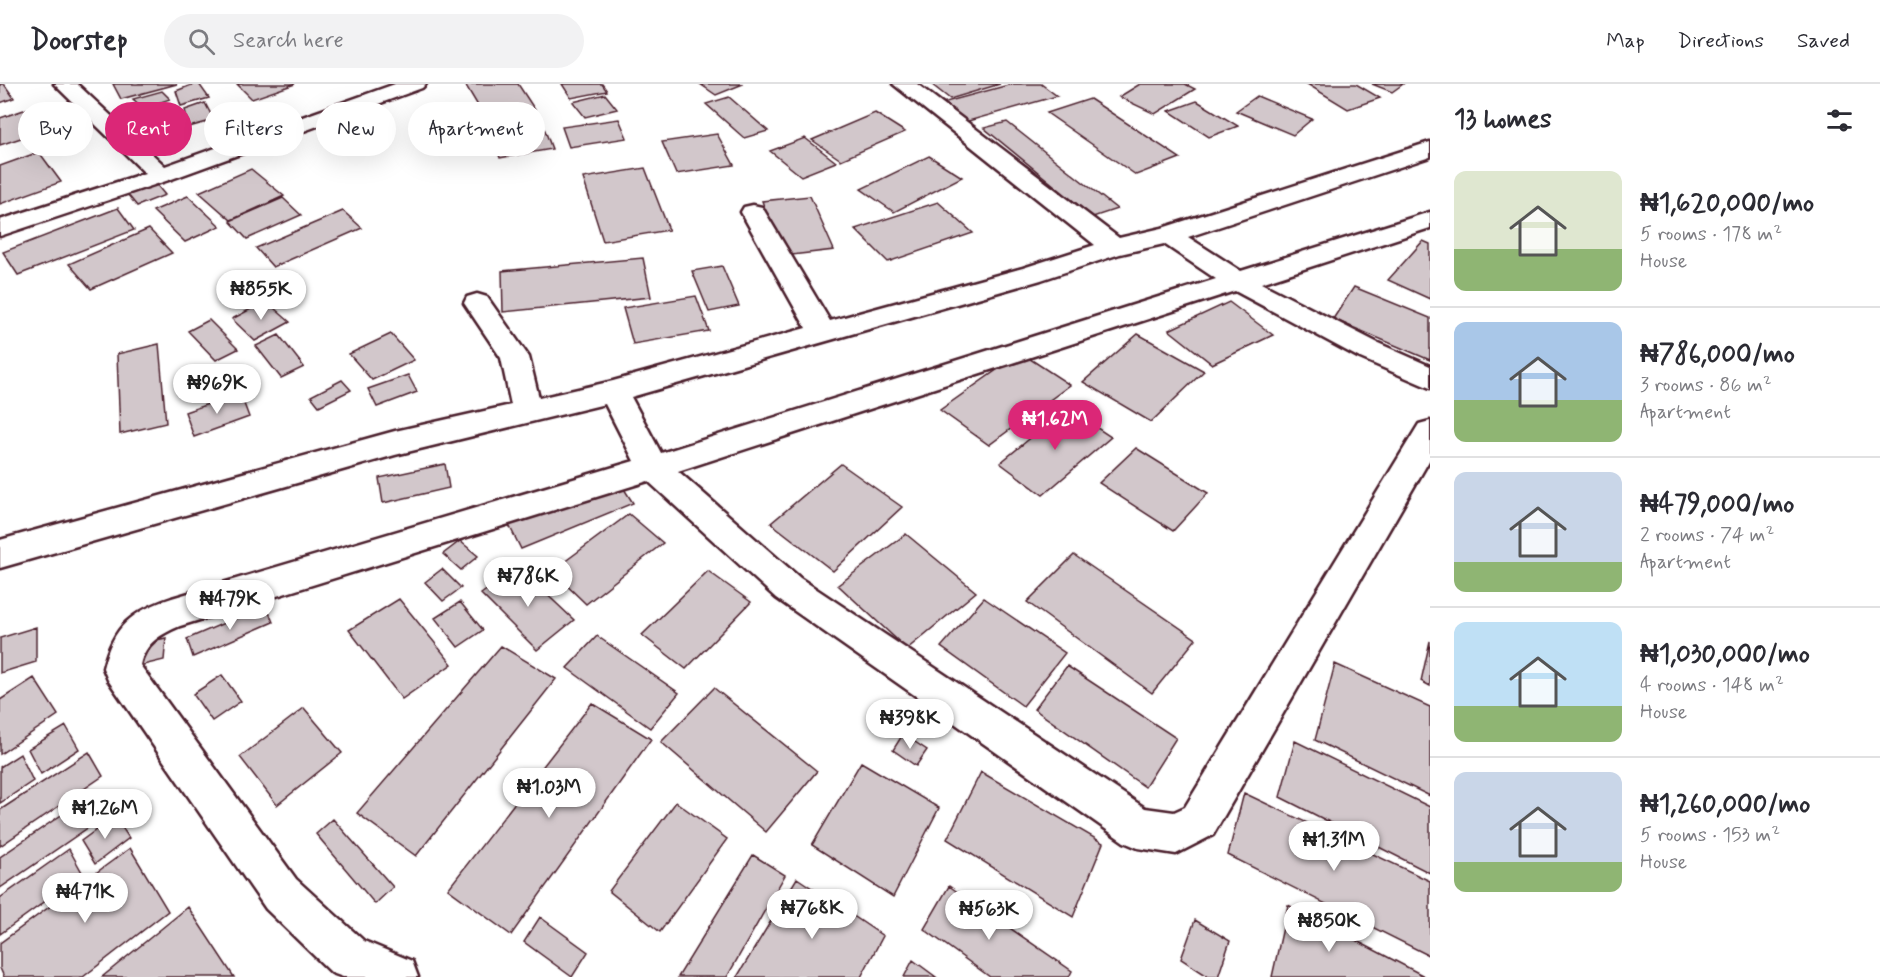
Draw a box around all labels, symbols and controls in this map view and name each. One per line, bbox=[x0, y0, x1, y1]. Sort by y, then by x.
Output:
search box bbox=[164, 14, 584, 68]
text: Doorstep bbox=[30, 23, 128, 60]
icon: search bbox=[185, 25, 218, 58]
text: Search here bbox=[233, 27, 344, 55]
text: Map bbox=[1606, 27, 1645, 55]
text: Directions bbox=[1678, 27, 1764, 55]
text: Saved bbox=[1797, 27, 1850, 55]
chip: Buy bbox=[18, 102, 93, 156]
chip: Rent bbox=[105, 102, 192, 156]
chip: Filters bbox=[204, 102, 304, 156]
chip: New bbox=[316, 102, 396, 156]
chip: Apartment bbox=[408, 102, 545, 156]
text: 13 homes bbox=[1454, 103, 1552, 137]
icon: filters bbox=[1823, 104, 1856, 137]
text: ₦1,620,000/mo bbox=[1640, 187, 1814, 221]
icon: home bbox=[1502, 195, 1574, 267]
text: 5 rooms · 178 m² bbox=[1640, 221, 1782, 248]
text: House bbox=[1640, 248, 1687, 275]
pin: ₦855K bbox=[219, 270, 303, 321]
text: ₦855K bbox=[230, 276, 292, 303]
text: ₦786,000/mo bbox=[1640, 338, 1795, 372]
icon: home bbox=[1502, 346, 1574, 418]
pin: ₦969K bbox=[175, 364, 259, 415]
text: ₦969K bbox=[187, 370, 247, 397]
text: 3 rooms · 86 m² bbox=[1640, 372, 1772, 399]
text: Apartment bbox=[1640, 399, 1731, 426]
pin: ₦1.62M bbox=[1006, 400, 1104, 451]
text: ₦1.62M bbox=[1022, 406, 1088, 433]
text: ₦479,000/mo bbox=[1640, 488, 1794, 522]
icon: home bbox=[1502, 496, 1574, 568]
text: 2 rooms · 74 m² bbox=[1640, 522, 1774, 549]
text: Apartment bbox=[1640, 549, 1731, 576]
pin: ₦786K bbox=[486, 557, 570, 608]
text: ₦786K bbox=[497, 563, 559, 590]
pin: ₦479K bbox=[188, 580, 272, 631]
text: ₦479K bbox=[200, 586, 260, 613]
text: ₦1,030,000/mo bbox=[1640, 638, 1810, 672]
icon: home bbox=[1502, 646, 1574, 718]
text: 4 rooms · 148 m² bbox=[1640, 672, 1784, 699]
pin: ₦398K bbox=[868, 699, 952, 750]
text: House bbox=[1640, 699, 1687, 726]
text: ₦398K bbox=[880, 705, 940, 732]
pin: ₦1.03M bbox=[500, 768, 598, 819]
text: ₦1.03M bbox=[517, 774, 581, 801]
text: ₦1,260,000/mo bbox=[1640, 788, 1810, 822]
pin: ₦1.26M bbox=[56, 789, 154, 840]
text: ₦1.26M bbox=[72, 795, 138, 822]
icon: home bbox=[1502, 796, 1574, 868]
pin: ₦1.31M bbox=[1285, 821, 1383, 872]
text: 5 rooms · 153 m² bbox=[1640, 822, 1780, 849]
text: ₦1.31M bbox=[1303, 827, 1365, 854]
text: House bbox=[1640, 849, 1687, 876]
pin: ₦471K bbox=[43, 873, 127, 924]
text: ₦471K bbox=[56, 879, 114, 906]
pin: ₦768K bbox=[770, 889, 854, 940]
pin: ₦563K bbox=[947, 890, 1031, 941]
text: ₦768K bbox=[781, 895, 843, 922]
text: ₦563K bbox=[959, 896, 1019, 923]
pin: ₦850K bbox=[1287, 902, 1371, 953]
text: ₦850K bbox=[1298, 908, 1360, 935]

